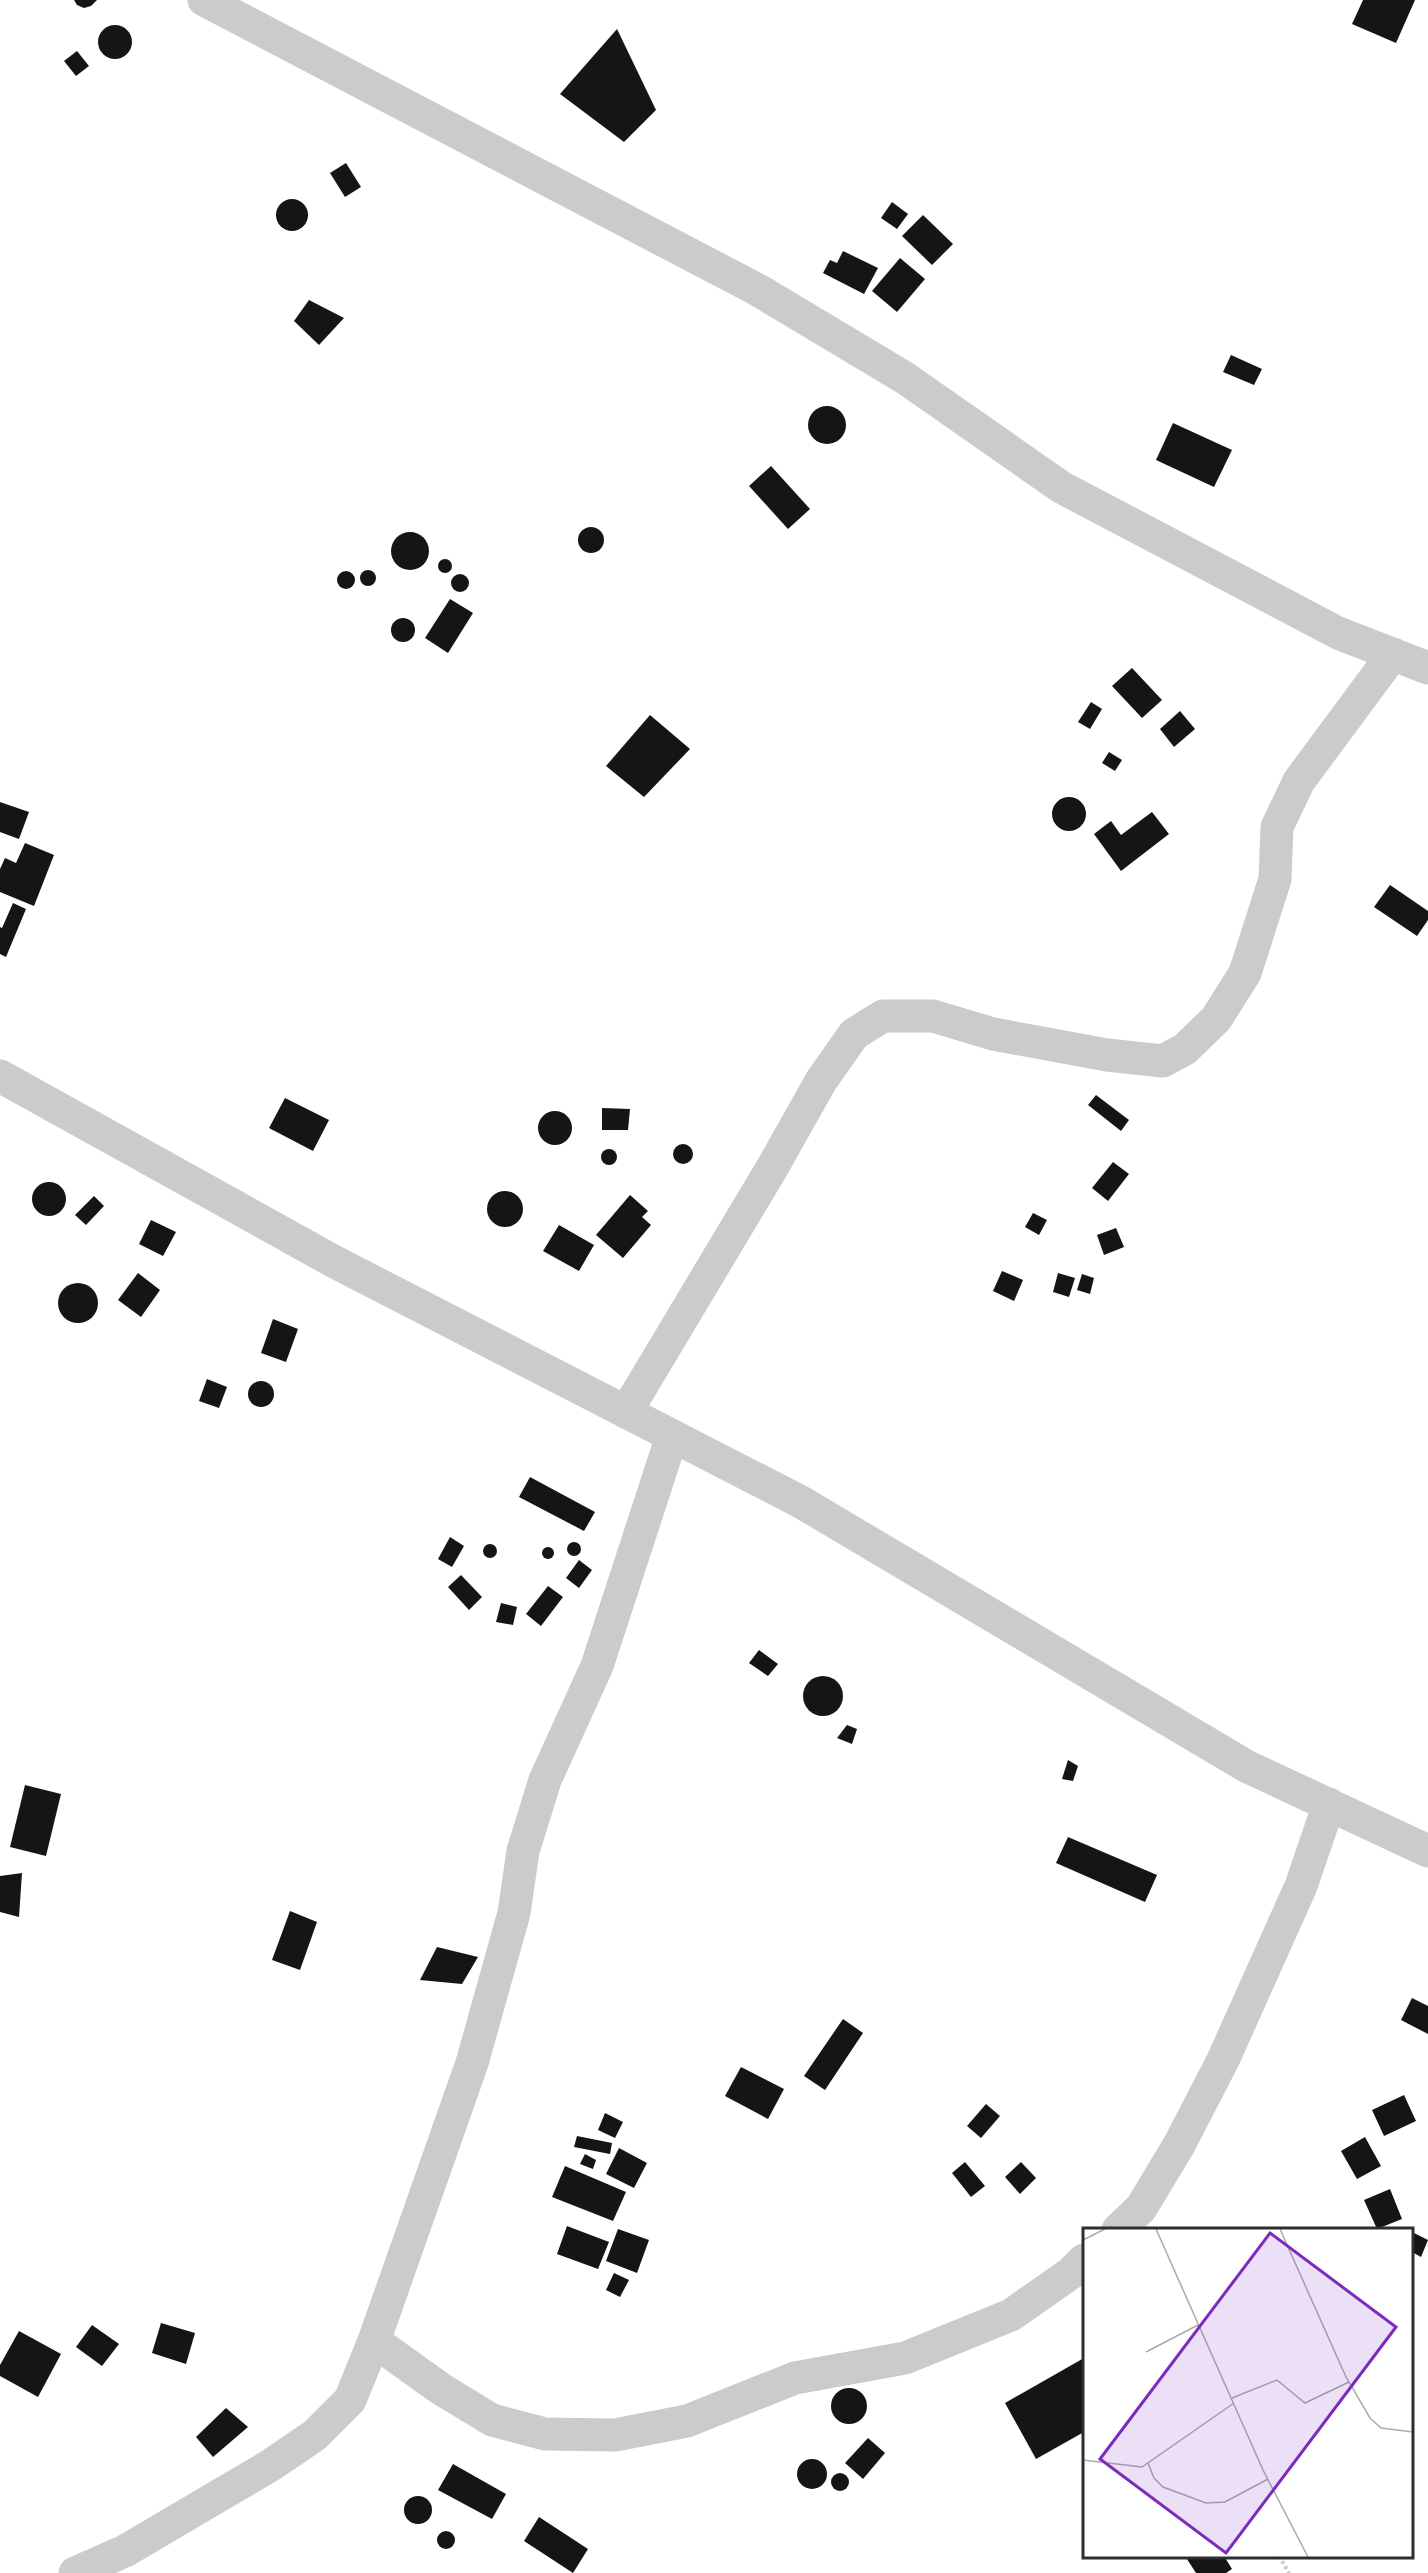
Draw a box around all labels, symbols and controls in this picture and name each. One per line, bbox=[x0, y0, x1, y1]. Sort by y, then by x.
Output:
inset map bbox=[1083, 2228, 1413, 2558]

